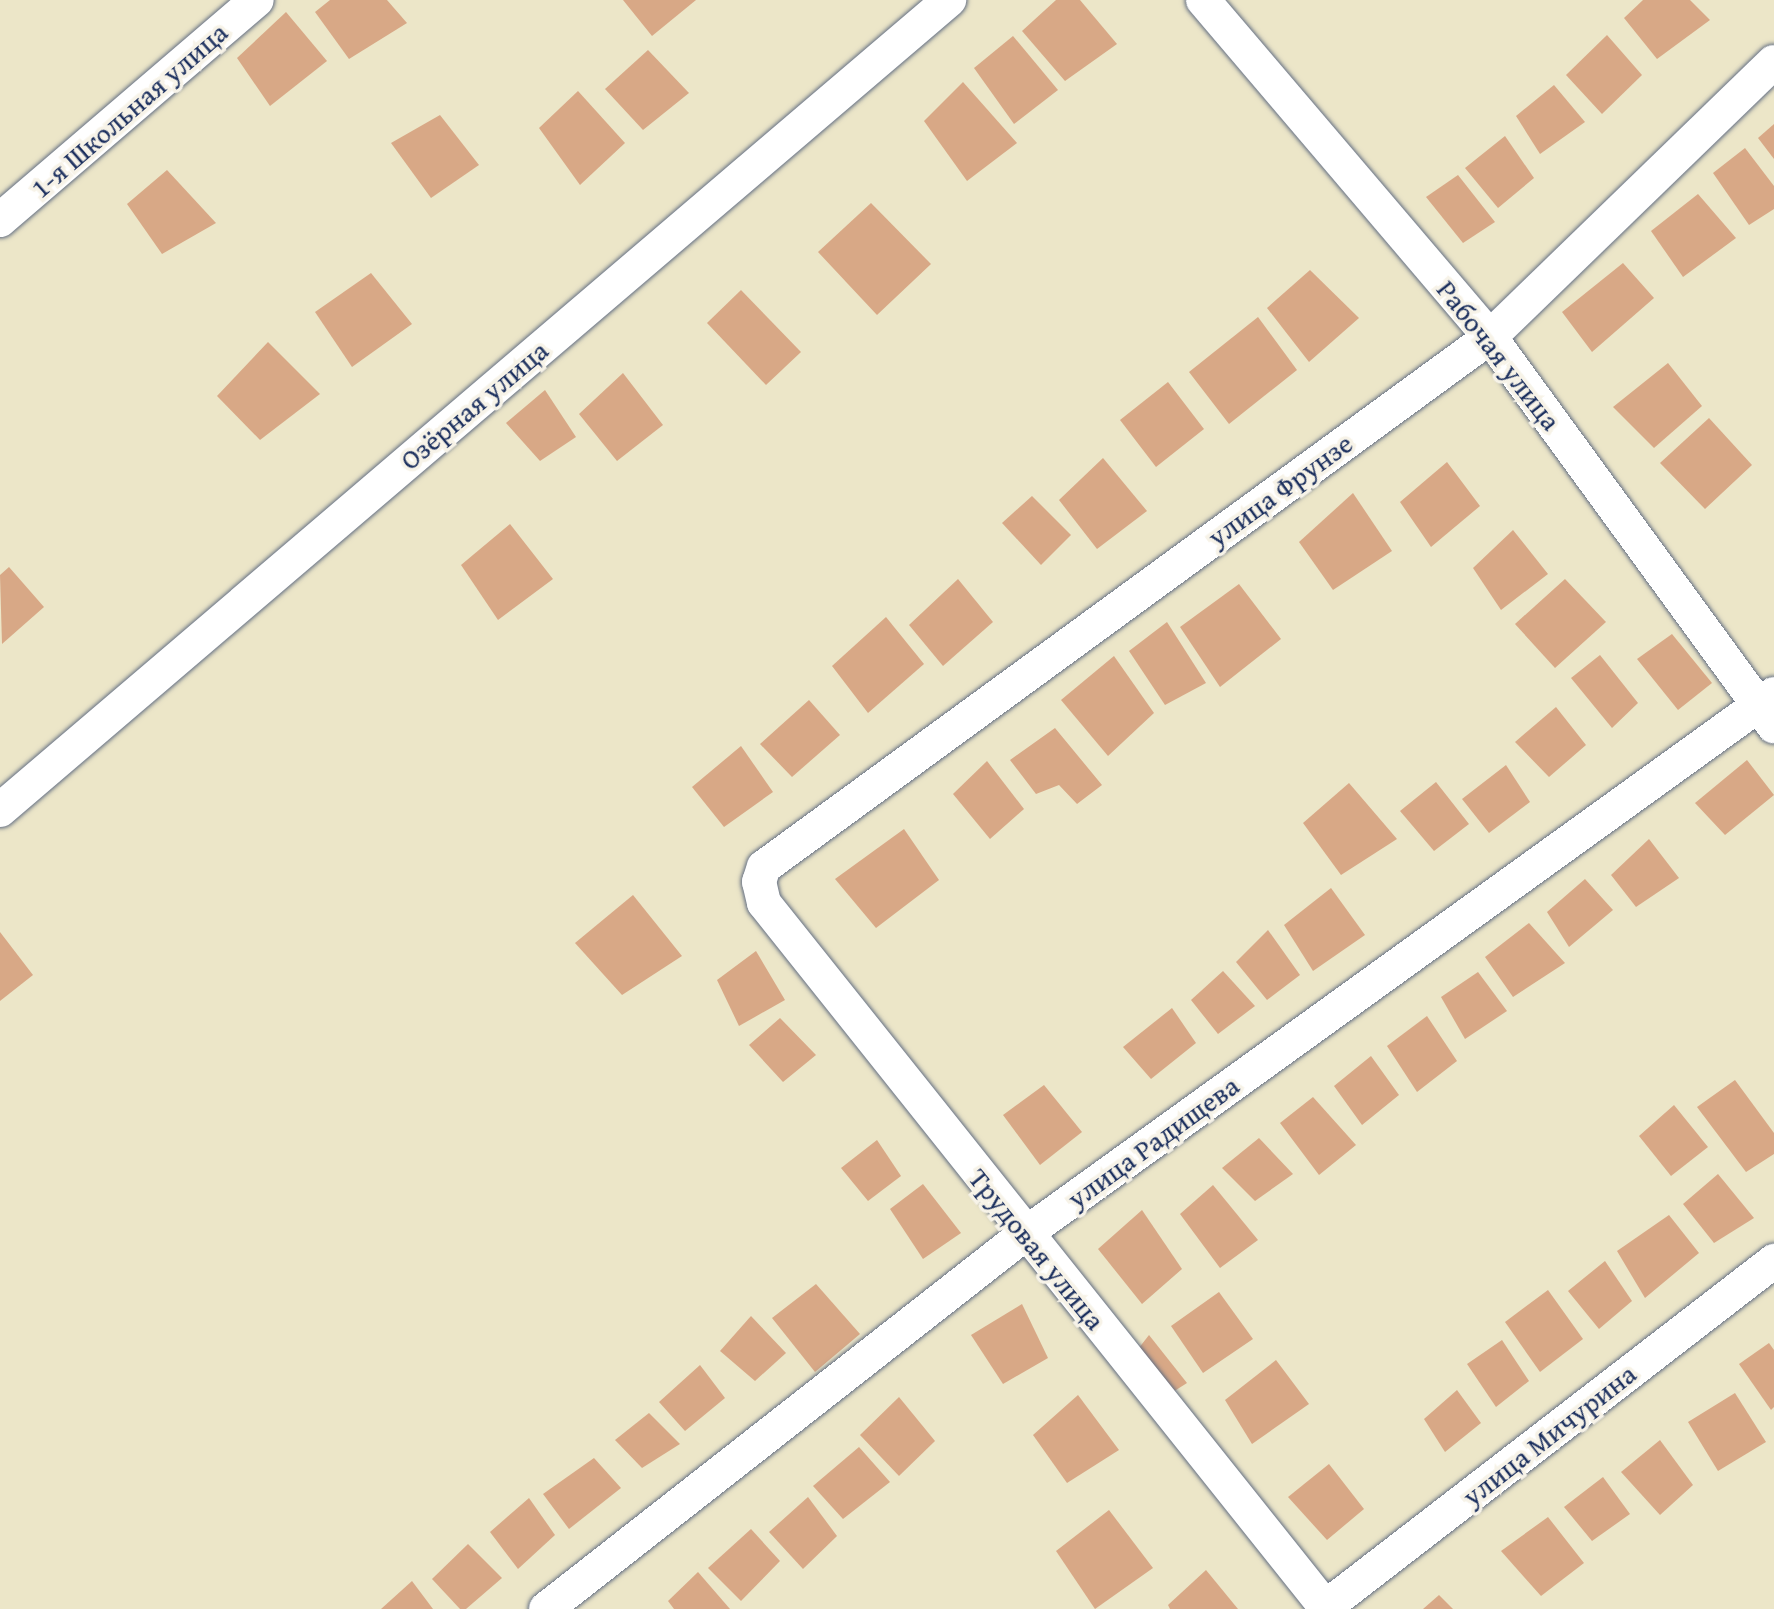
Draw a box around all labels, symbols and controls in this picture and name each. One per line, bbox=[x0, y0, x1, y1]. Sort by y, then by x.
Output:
street label: 1-я Школьная улица bbox=[24, 15, 234, 205]
street label: Рабочая улица bbox=[1430, 273, 1568, 437]
street label: Озёрная улица bbox=[393, 333, 555, 477]
street label: улица Фрунзе bbox=[1201, 426, 1359, 554]
street label: улица Радищева bbox=[1061, 1069, 1245, 1215]
street label: Трудовая улица bbox=[962, 1162, 1112, 1336]
street label: улица Мичурина bbox=[1456, 1357, 1642, 1513]

